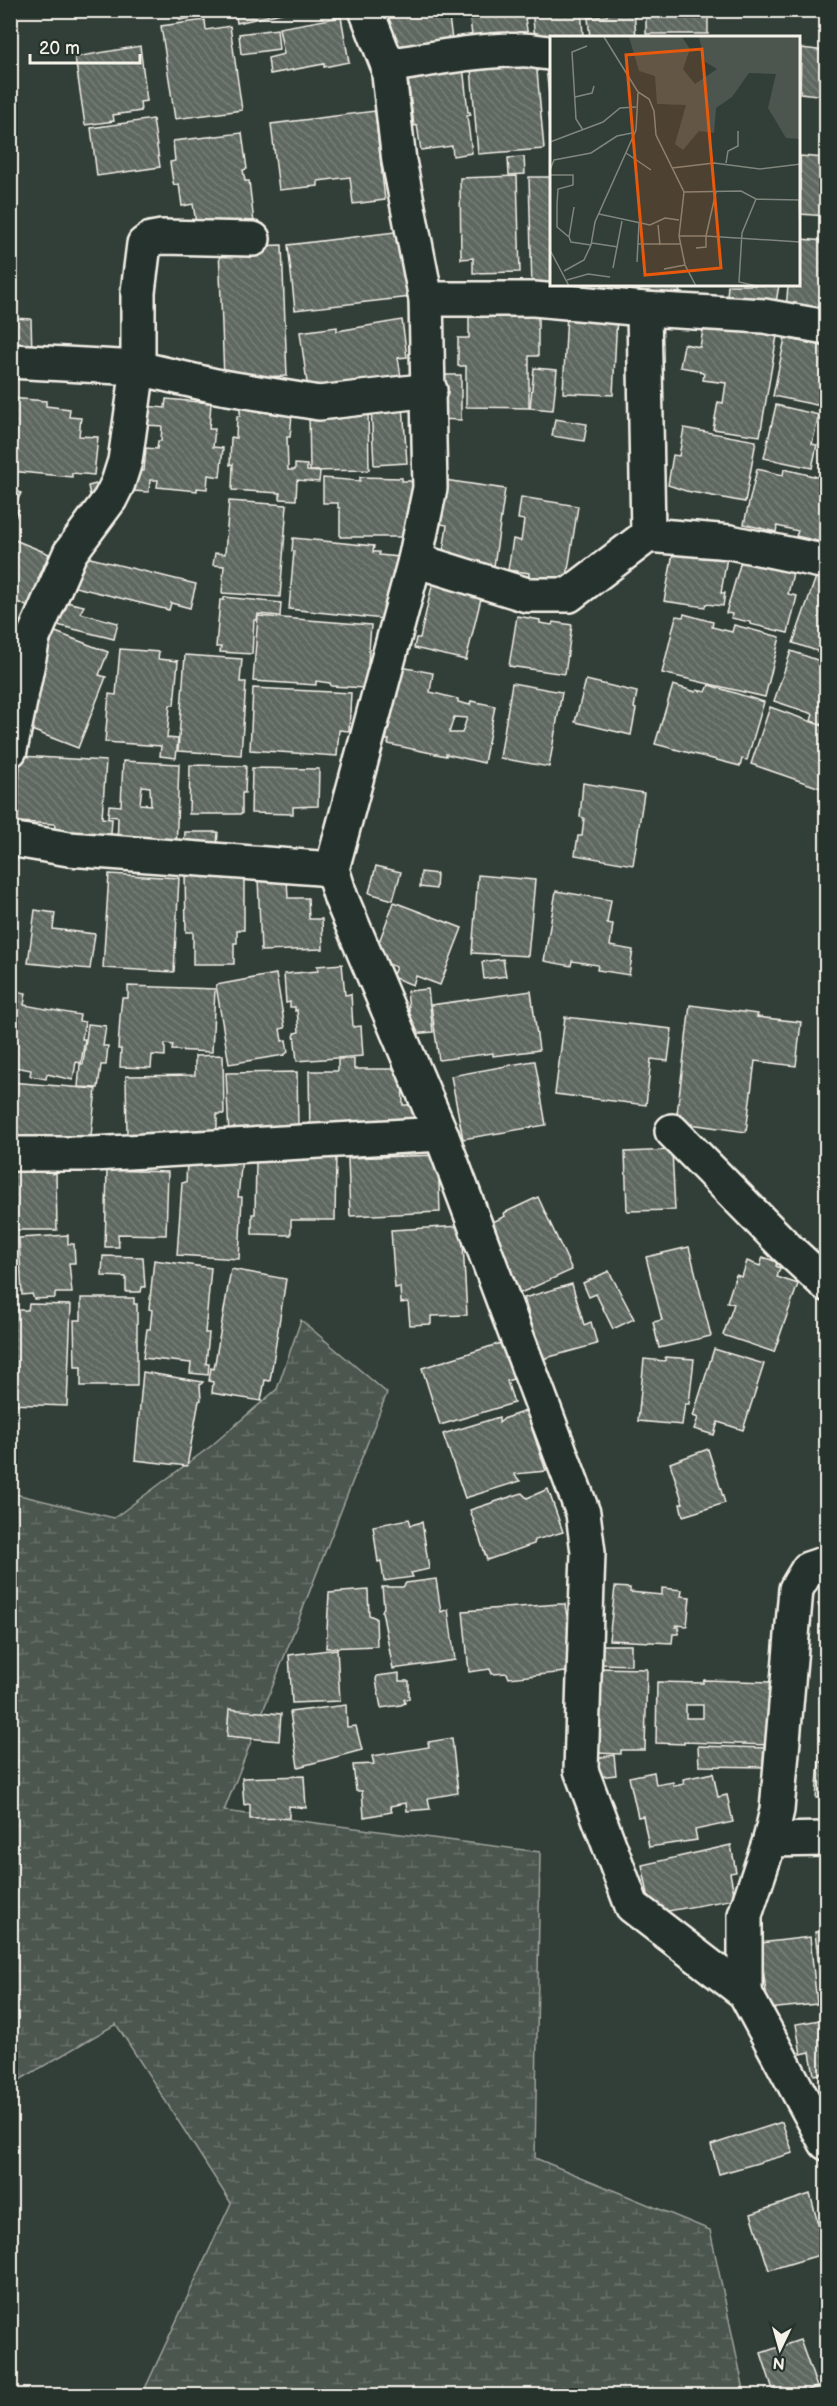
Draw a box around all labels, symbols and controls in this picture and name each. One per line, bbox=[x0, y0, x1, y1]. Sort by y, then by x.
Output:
scale bar bbox=[30, 27, 140, 65]
inset map bbox=[550, 36, 801, 286]
text: 20 m bbox=[39, 38, 80, 59]
north arrow bbox=[750, 2319, 810, 2379]
text: N bbox=[772, 2352, 786, 2372]

